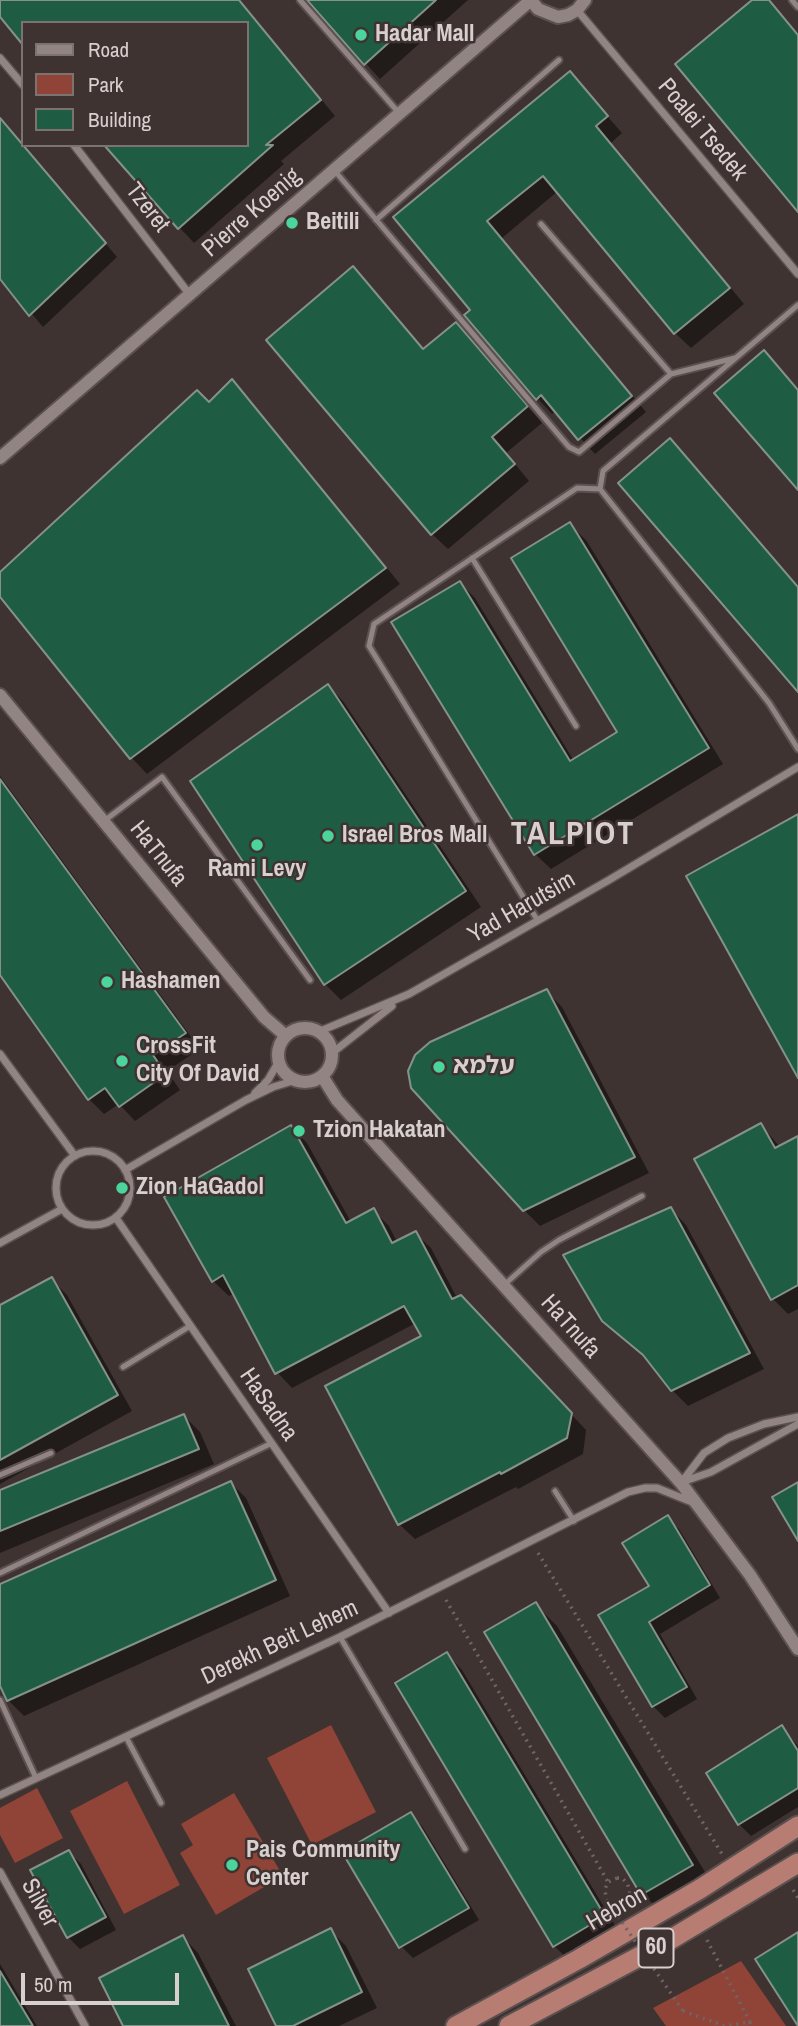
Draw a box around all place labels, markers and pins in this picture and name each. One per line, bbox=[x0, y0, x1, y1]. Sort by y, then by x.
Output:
place label: Hadar Mall bbox=[375, 21, 475, 49]
marker: Hadar Mall bbox=[353, 27, 369, 43]
place label: Beitili bbox=[306, 209, 360, 237]
marker: Beitili bbox=[284, 215, 300, 231]
place label: Israel Bros Mall bbox=[342, 822, 487, 850]
marker: Israel Bros Mall bbox=[320, 828, 336, 844]
marker: Rami Levy bbox=[249, 837, 265, 853]
place label: Rami Levy bbox=[208, 856, 306, 884]
place label: Hashamen bbox=[121, 968, 221, 996]
marker: Hashamen bbox=[99, 974, 115, 990]
place label: CrossFit City Of David bbox=[136, 1033, 260, 1089]
marker: CrossFit City Of David bbox=[114, 1053, 130, 1069]
place label: עלמא bbox=[453, 1053, 515, 1081]
marker: עלמא bbox=[431, 1059, 447, 1075]
place label: Tzion Hakatan bbox=[313, 1117, 445, 1145]
marker: Tzion Hakatan bbox=[291, 1123, 307, 1139]
place label: Zion HaGadol bbox=[136, 1174, 264, 1202]
marker: Zion HaGadol bbox=[114, 1180, 130, 1196]
place label: Pais Community Center bbox=[246, 1837, 400, 1893]
marker: Pais Community Center bbox=[224, 1857, 240, 1873]

